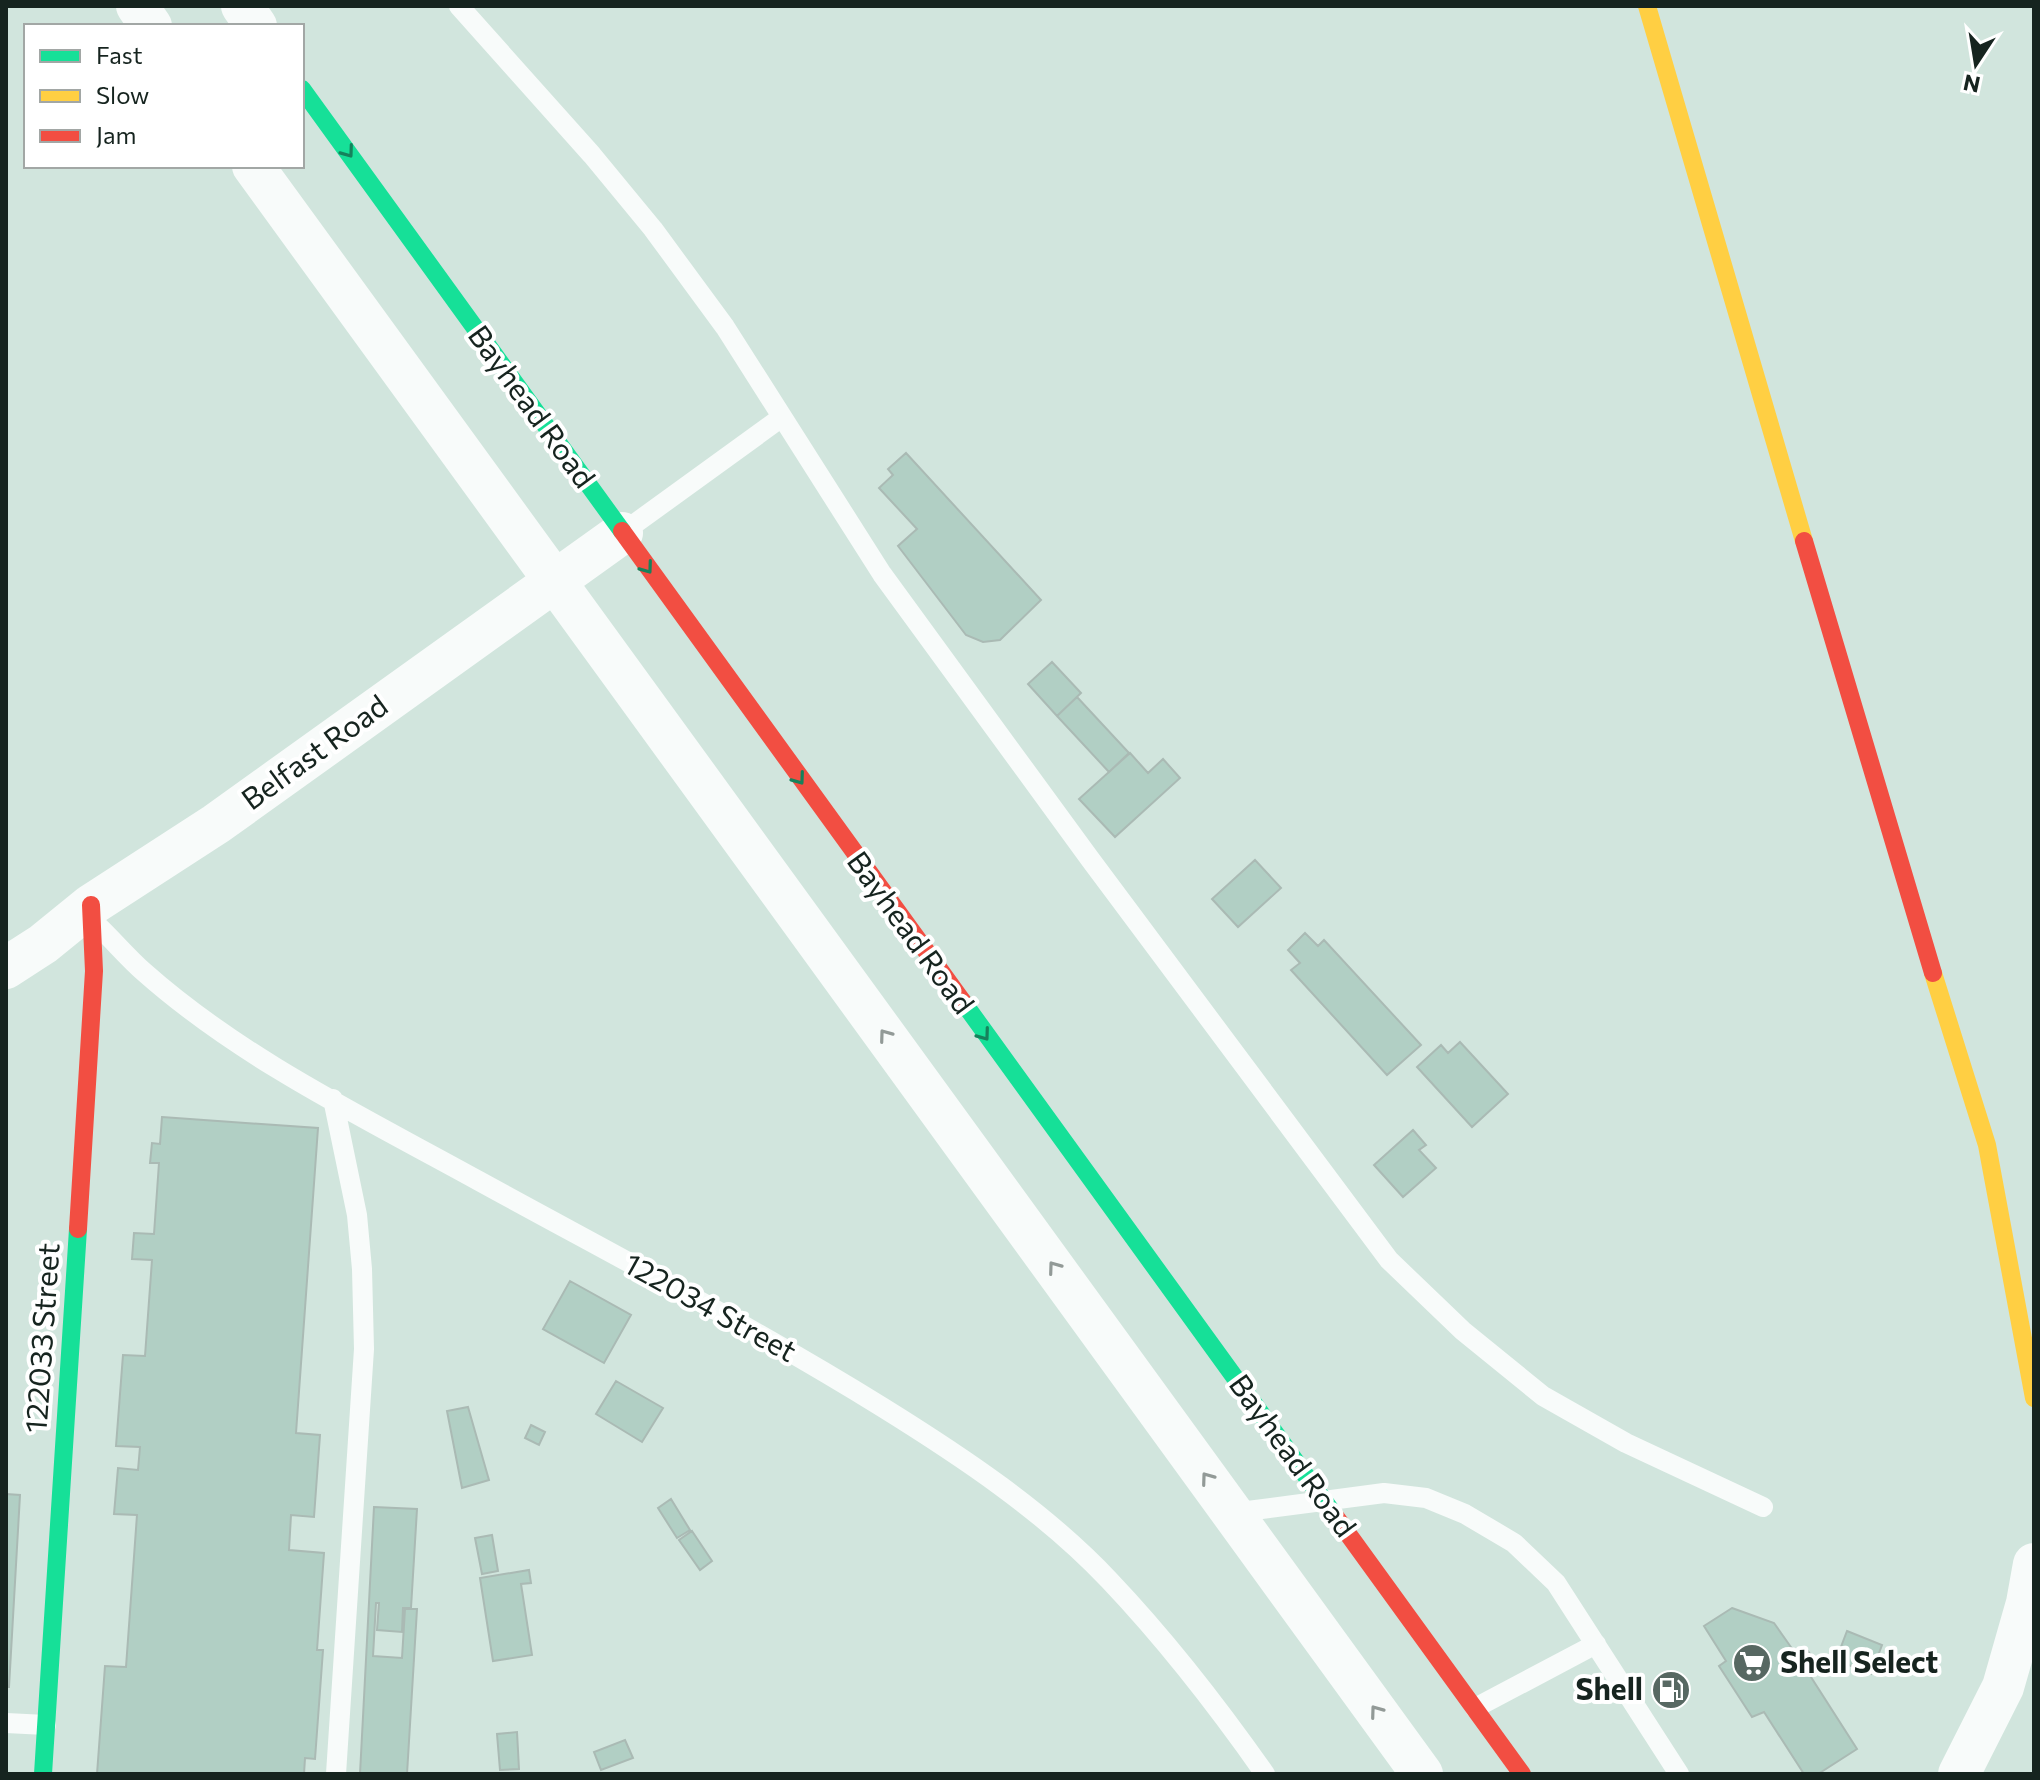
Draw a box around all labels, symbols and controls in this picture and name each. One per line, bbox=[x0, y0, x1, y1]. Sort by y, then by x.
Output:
legend bbox=[24, 24, 304, 168]
north arrow bbox=[1936, 24, 2016, 104]
text: Fast bbox=[96, 40, 143, 69]
text: N bbox=[1961, 69, 1983, 99]
text: Slow bbox=[96, 80, 149, 109]
text: Jam bbox=[96, 120, 136, 149]
one-way arrow bbox=[338, 144, 352, 158]
street label: Bayhead Road bbox=[462, 317, 604, 494]
one-way arrow bbox=[637, 559, 652, 573]
street label: Belfast Road bbox=[233, 686, 394, 816]
one-way arrow bbox=[789, 770, 804, 784]
street label: Bayhead Road bbox=[841, 843, 983, 1020]
one-way arrow bbox=[975, 1026, 989, 1040]
one-way arrow bbox=[880, 1029, 895, 1043]
street label: 122033 Street bbox=[15, 1242, 66, 1434]
street label: 122034 Street bbox=[619, 1243, 804, 1368]
one-way arrow bbox=[1049, 1262, 1064, 1276]
street label: Bayhead Road bbox=[1223, 1366, 1365, 1543]
one-way arrow bbox=[1202, 1472, 1217, 1486]
supermarket icon: Shell Select bbox=[1731, 1642, 1773, 1684]
place label: Shell Select bbox=[1780, 1642, 1938, 1679]
place label: Shell bbox=[1575, 1669, 1643, 1706]
fuel station icon: Shell bbox=[1650, 1669, 1692, 1711]
one-way arrow bbox=[1372, 1705, 1386, 1720]

